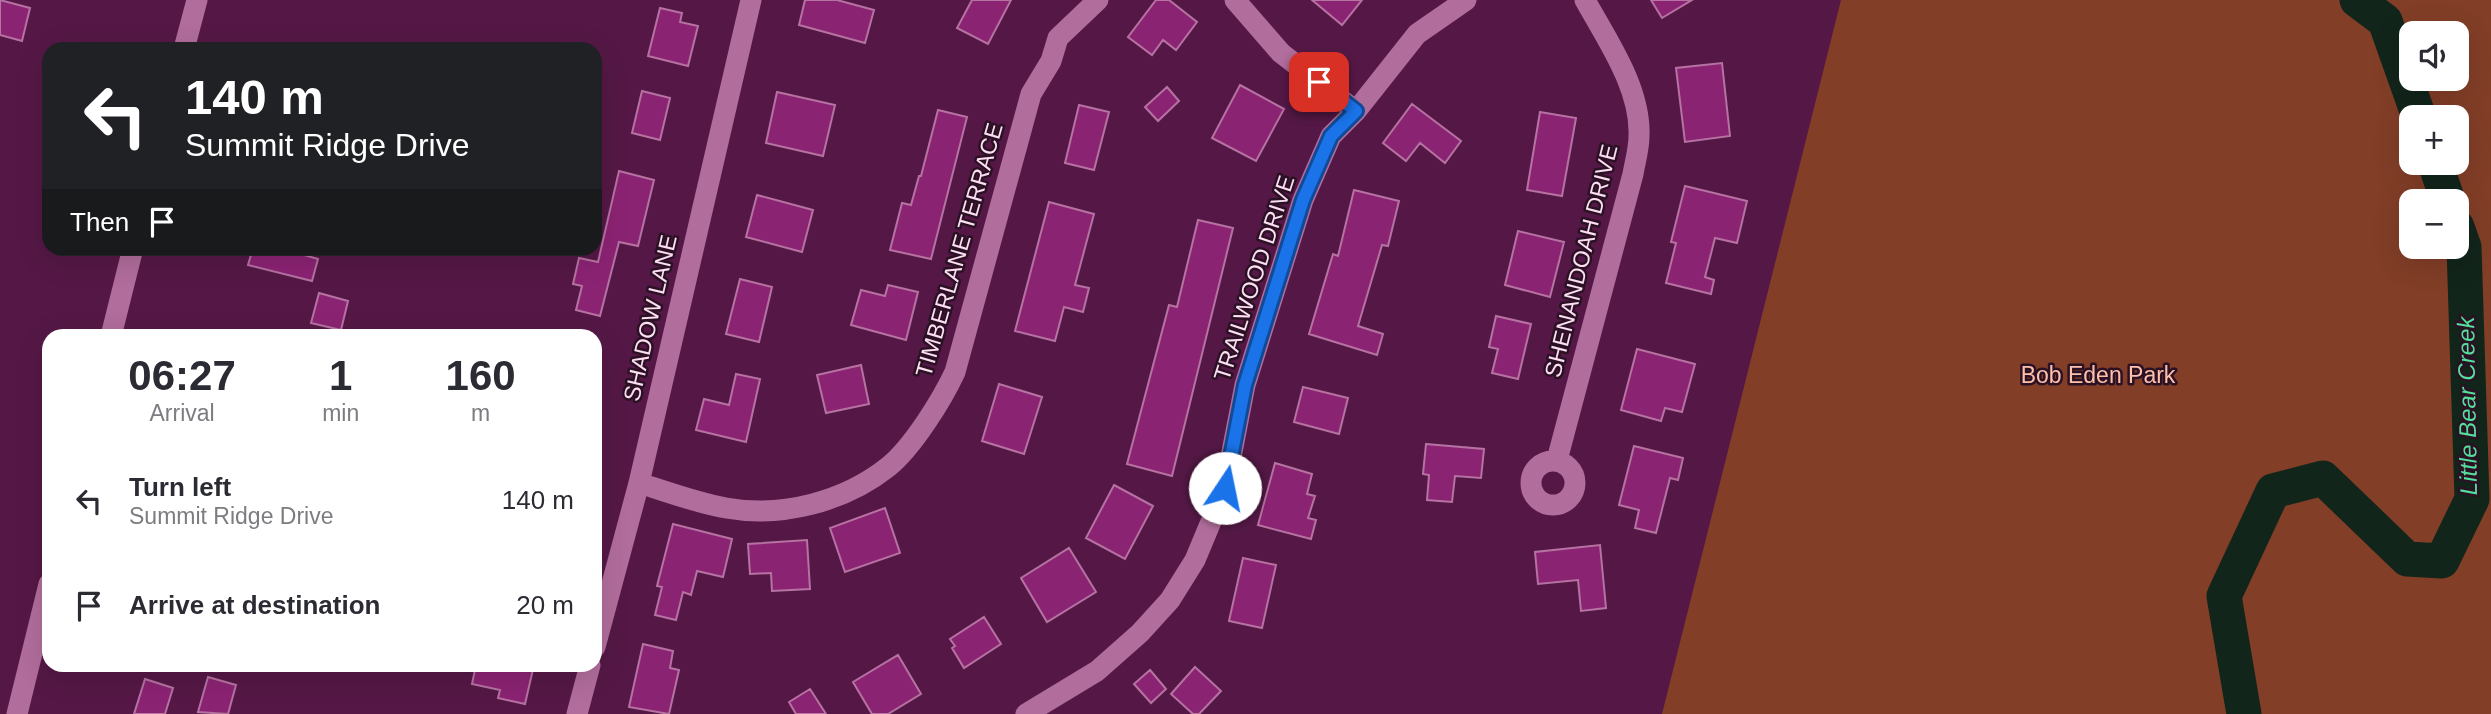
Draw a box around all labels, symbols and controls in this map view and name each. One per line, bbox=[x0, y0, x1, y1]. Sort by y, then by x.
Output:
map controls bbox=[2399, 21, 2469, 259]
button: sound bbox=[2399, 21, 2469, 91]
pin bbox=[1289, 52, 1349, 112]
icon: arrive bbox=[1300, 63, 1338, 101]
icon: left bbox=[70, 70, 161, 161]
text: 140 m bbox=[185, 70, 324, 124]
button: + bbox=[2399, 105, 2469, 175]
street label: TIMBERLANE TERRACE bbox=[910, 120, 1008, 380]
text: Summit Ridge Drive bbox=[185, 127, 470, 163]
street label: SHENANDOAH DRIVE bbox=[1539, 142, 1623, 380]
street label: TRAILWOOD DRIVE bbox=[1209, 172, 1299, 384]
button: − bbox=[2399, 189, 2469, 259]
icon: arrive bbox=[143, 203, 181, 241]
text: Then bbox=[70, 207, 129, 237]
street label: SHADOW LANE bbox=[618, 232, 682, 404]
water label: Little Bear Creek bbox=[2452, 314, 2482, 496]
text: 06:27 bbox=[128, 352, 236, 399]
text: 1 bbox=[329, 352, 352, 399]
text: 160 bbox=[446, 352, 516, 399]
park label: Bob Eden Park bbox=[2021, 362, 2176, 388]
text: Arrival bbox=[149, 400, 215, 426]
text: min bbox=[322, 400, 359, 426]
text: m bbox=[471, 400, 490, 426]
position arrow bbox=[1188, 451, 1262, 525]
text: Turn left bbox=[129, 472, 231, 502]
icon: left bbox=[70, 482, 108, 520]
text: 140 m bbox=[502, 485, 574, 515]
text: Summit Ridge Drive bbox=[129, 503, 334, 529]
icon: arrive bbox=[70, 587, 108, 625]
text: Arrive at destination bbox=[129, 590, 380, 620]
text: 20 m bbox=[516, 590, 574, 620]

